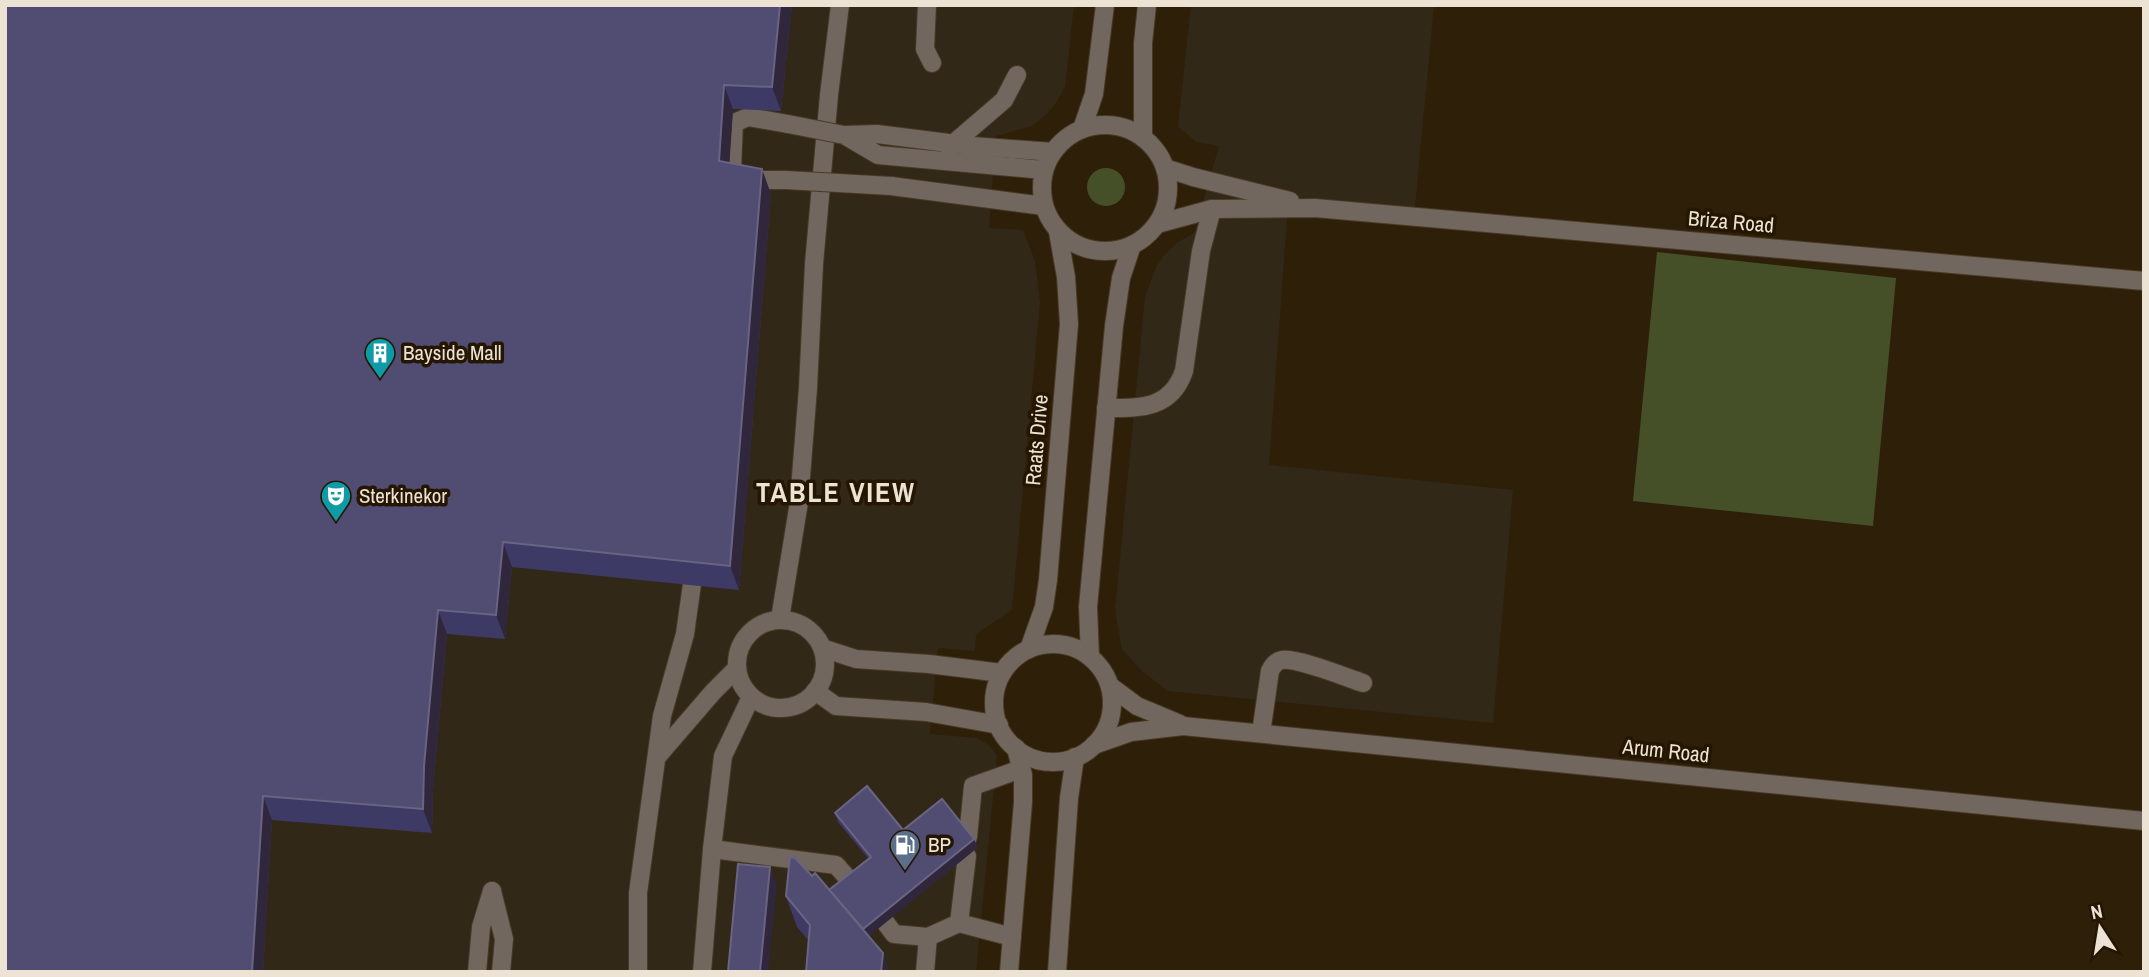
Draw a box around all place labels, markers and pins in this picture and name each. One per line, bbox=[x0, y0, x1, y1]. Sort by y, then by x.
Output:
building icon: Bayside Mall bbox=[363, 336, 397, 380]
place label: Bayside Mall bbox=[403, 338, 502, 367]
theatre icon: Sterkinekor bbox=[319, 479, 353, 523]
place label: Sterkinekor bbox=[359, 481, 447, 510]
fuel station icon: BP bbox=[888, 828, 922, 872]
place label: BP bbox=[928, 830, 951, 859]

